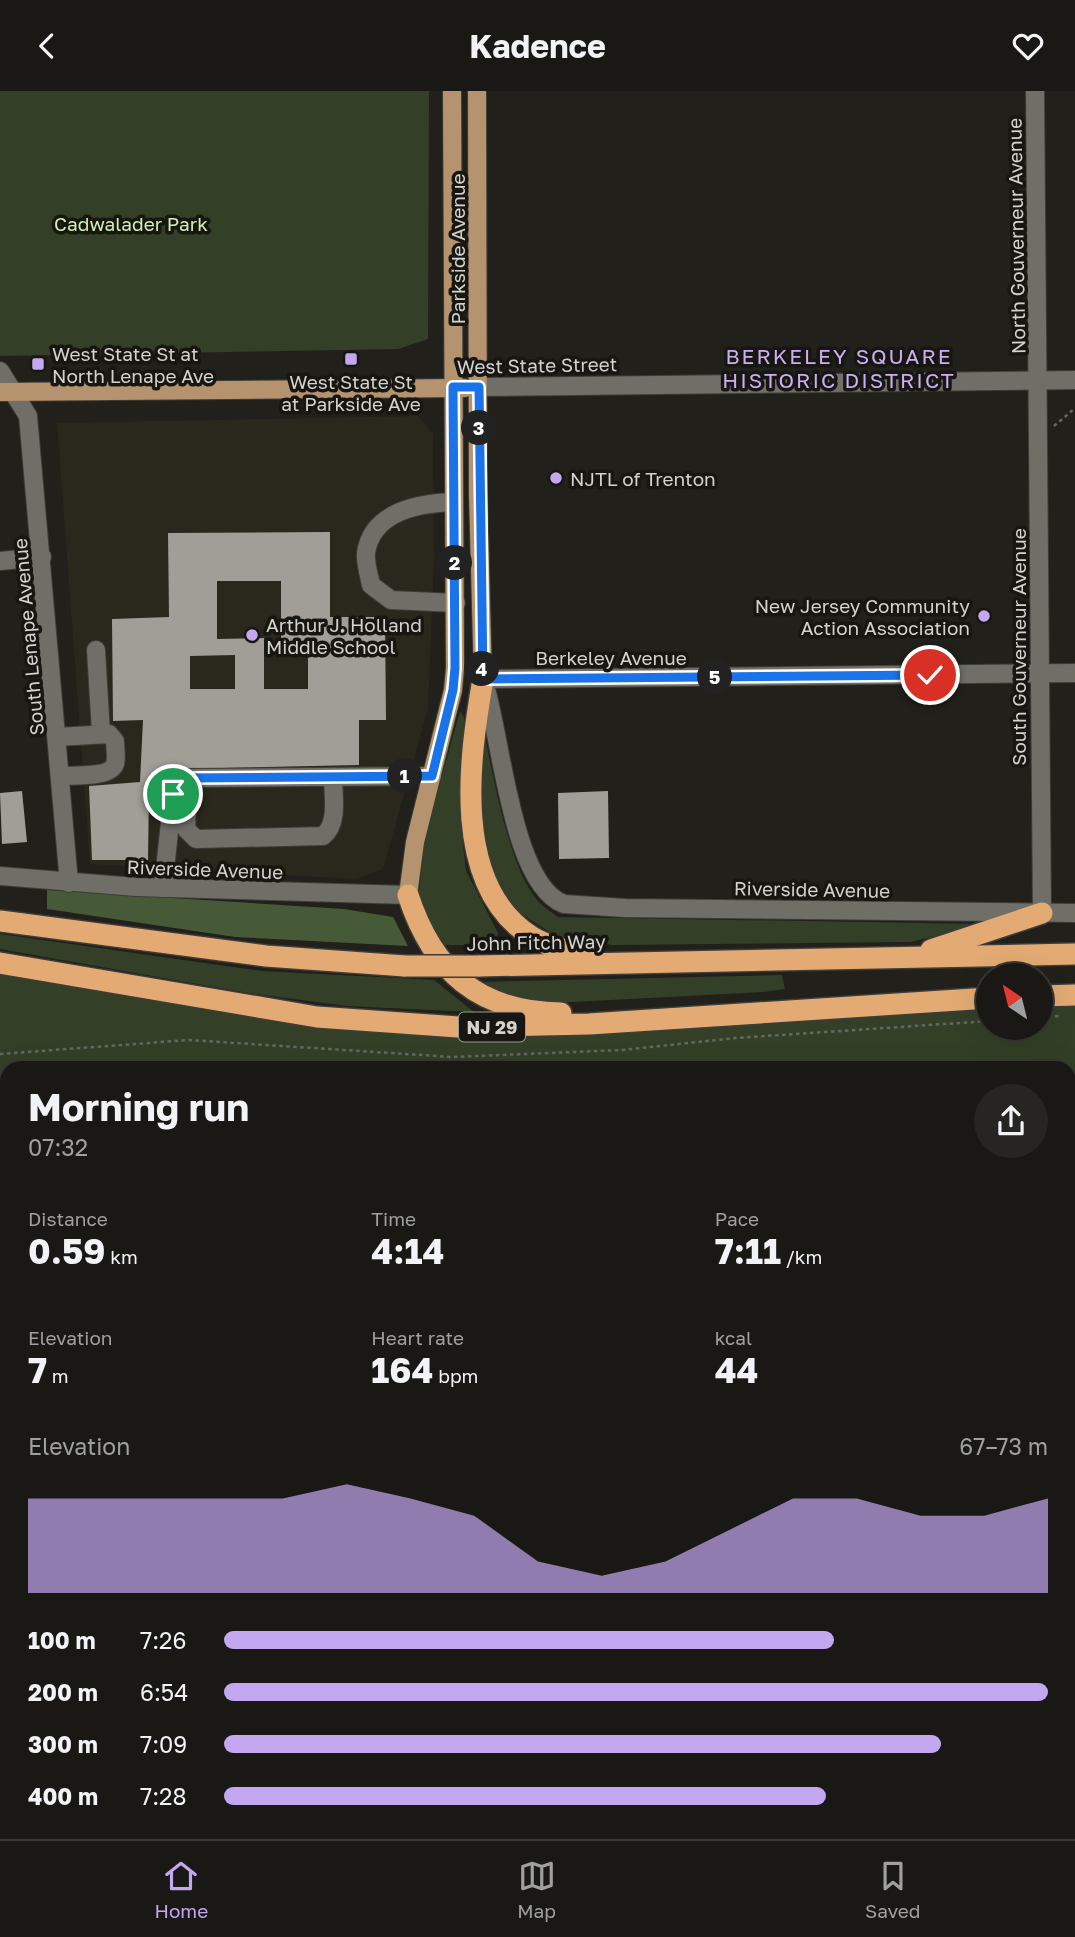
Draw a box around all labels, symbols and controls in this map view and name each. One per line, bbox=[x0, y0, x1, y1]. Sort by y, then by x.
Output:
icon: back bbox=[28, 27, 66, 65]
text: Kadence bbox=[469, 27, 606, 65]
icon: heart bbox=[1009, 27, 1047, 65]
street label: North Gouverneur Avenue bbox=[1002, 118, 1030, 354]
street label: Parkside Avenue bbox=[446, 174, 469, 324]
park label: Cadwalader Park bbox=[54, 212, 208, 235]
place label: West State St at North Lenape Ave bbox=[52, 342, 214, 387]
district label: BERKELEY SQUARE HISTORIC DISTRICT bbox=[722, 343, 956, 393]
marker: West State St at Parkside Ave bbox=[343, 351, 359, 367]
street label: West State Street bbox=[457, 352, 617, 378]
marker: West State St at North Lenape Ave bbox=[30, 356, 46, 372]
place label: West State St at Parkside Ave bbox=[281, 370, 421, 415]
pin: 3 bbox=[462, 411, 496, 445]
text: 3 bbox=[473, 416, 484, 439]
place label: NJTL of Trenton bbox=[570, 467, 716, 490]
marker: NJTL of Trenton bbox=[548, 470, 564, 486]
street label: South Gouverneur Avenue bbox=[1007, 528, 1030, 766]
street label: South Lenape Avenue bbox=[8, 538, 48, 736]
pin: 2 bbox=[438, 545, 472, 581]
text: 2 bbox=[449, 551, 460, 574]
place label: New Jersey Community Action Association bbox=[755, 594, 970, 639]
marker: New Jersey Community Action Association bbox=[976, 608, 992, 624]
place label: Arthur J. Holland Middle School bbox=[266, 613, 422, 658]
marker: Arthur J. Holland Middle School bbox=[244, 627, 260, 643]
pin bbox=[900, 645, 960, 705]
street label: Berkeley Avenue bbox=[535, 646, 687, 669]
pin: 4 bbox=[464, 651, 500, 687]
icon: check bbox=[911, 656, 949, 694]
text: 4 bbox=[476, 657, 487, 680]
pin: 5 bbox=[698, 659, 732, 695]
text: 5 bbox=[709, 665, 720, 688]
pin: 1 bbox=[388, 759, 422, 793]
pin bbox=[143, 764, 203, 824]
text: 1 bbox=[400, 764, 409, 787]
icon: arrive bbox=[154, 775, 192, 813]
street label: Riverside Avenue bbox=[126, 855, 284, 883]
street label: Riverside Avenue bbox=[734, 876, 890, 902]
street label: John Fitch Way bbox=[466, 929, 606, 955]
north arrow bbox=[976, 963, 1054, 1039]
map controls bbox=[976, 963, 1053, 1040]
road number: NJ 29 bbox=[459, 1013, 525, 1042]
text: Morning run bbox=[28, 1084, 249, 1129]
button: share bbox=[974, 1084, 1048, 1158]
text: 07:32 bbox=[28, 1133, 88, 1161]
text: Distance bbox=[28, 1207, 108, 1230]
text: Time bbox=[371, 1207, 416, 1230]
text: Pace bbox=[715, 1207, 759, 1230]
text: 0.59 bbox=[28, 1230, 106, 1272]
text: 4:14 bbox=[371, 1230, 444, 1272]
text: 7:11 bbox=[715, 1230, 781, 1272]
text: km bbox=[106, 1245, 138, 1268]
text: /km bbox=[781, 1245, 822, 1268]
text: Elevation bbox=[28, 1326, 113, 1349]
text: Heart rate bbox=[371, 1326, 464, 1349]
text: kcal bbox=[715, 1326, 752, 1349]
text: 7 bbox=[28, 1349, 47, 1391]
text: 164 bbox=[371, 1349, 433, 1391]
text: 44 bbox=[715, 1349, 758, 1391]
text: m bbox=[47, 1364, 69, 1387]
text: bpm bbox=[433, 1364, 478, 1387]
text: Elevation bbox=[28, 1432, 130, 1460]
text: 67–73 m bbox=[959, 1432, 1048, 1460]
text: 100 m bbox=[28, 1626, 96, 1654]
text: 7:26 bbox=[140, 1626, 186, 1654]
text: 200 m bbox=[28, 1678, 98, 1706]
text: 6:54 bbox=[140, 1678, 188, 1706]
text: 300 m bbox=[28, 1730, 98, 1758]
text: 7:09 bbox=[140, 1730, 187, 1758]
text: 400 m bbox=[28, 1782, 98, 1810]
text: 7:28 bbox=[140, 1782, 186, 1810]
tab: Home bbox=[155, 1857, 208, 1922]
tab: Map bbox=[517, 1857, 556, 1922]
tab: Saved bbox=[865, 1857, 920, 1922]

